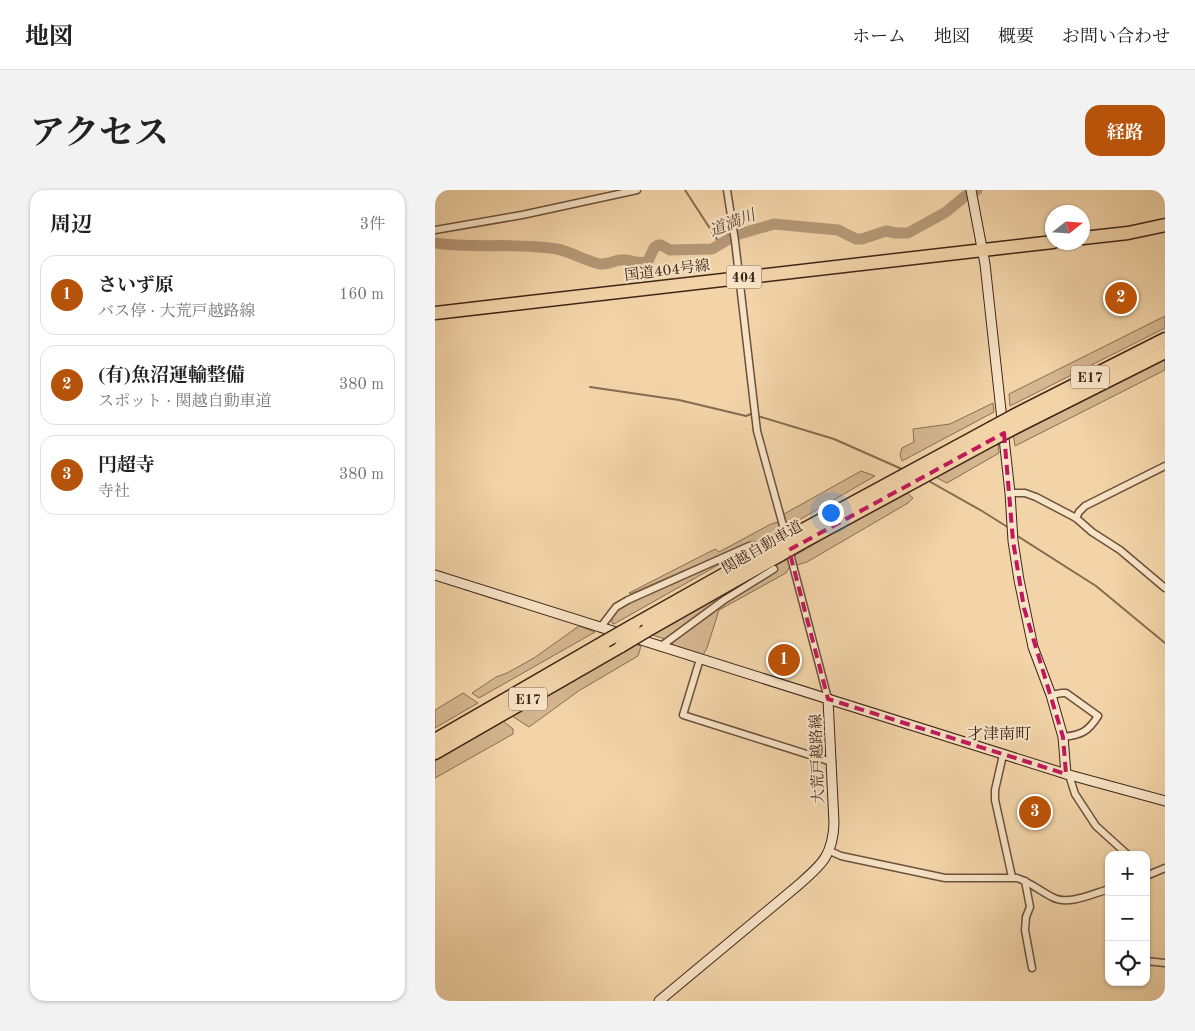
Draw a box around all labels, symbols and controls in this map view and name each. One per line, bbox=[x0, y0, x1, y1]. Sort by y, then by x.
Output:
text: 地図 bbox=[25, 26, 73, 50]
text: ホーム bbox=[852, 28, 906, 46]
text: 地図 bbox=[934, 28, 970, 46]
text: 概要 bbox=[998, 28, 1034, 46]
text: お問い合わせ bbox=[1062, 28, 1170, 46]
button: 経路 bbox=[1085, 105, 1165, 156]
text: アクセス bbox=[30, 117, 169, 152]
water label: 道満川 bbox=[707, 205, 760, 240]
north arrow bbox=[1045, 205, 1090, 250]
text: 周辺 bbox=[50, 215, 92, 236]
text: 3件 bbox=[360, 217, 385, 233]
street label: 国道404号線 bbox=[623, 257, 711, 284]
road number: 404 bbox=[727, 265, 761, 288]
text: さいず原 bbox=[98, 277, 174, 296]
pin: 2 bbox=[1105, 279, 1137, 317]
text: 1 bbox=[62, 287, 72, 303]
text: 160 m bbox=[339, 287, 384, 303]
text: バス停 · 大荒戸越路線 bbox=[98, 304, 255, 320]
road number: E17 bbox=[1071, 366, 1109, 388]
text: (有)魚沼運輸整備 bbox=[98, 367, 245, 386]
text: 2 bbox=[62, 377, 72, 393]
text: 380 m bbox=[339, 377, 384, 393]
text: スポット · 関越自動車道 bbox=[98, 394, 271, 410]
text: 円超寺 bbox=[98, 457, 155, 476]
text: 3 bbox=[62, 467, 72, 483]
text: 380 m bbox=[339, 467, 384, 483]
text: 寺社 bbox=[98, 484, 130, 500]
your location bbox=[818, 500, 844, 526]
street label: 関越自動車道 bbox=[719, 518, 805, 577]
pin: 1 bbox=[768, 641, 800, 679]
road number: E17 bbox=[509, 688, 547, 710]
street label: 大荒戸越路線 bbox=[807, 714, 828, 804]
district label: 才津南町 bbox=[967, 725, 1031, 743]
pin: 3 bbox=[1019, 793, 1051, 831]
map controls bbox=[1105, 851, 1150, 986]
button: + bbox=[1105, 851, 1150, 896]
button: − bbox=[1105, 896, 1150, 941]
button: locate bbox=[1105, 941, 1150, 986]

